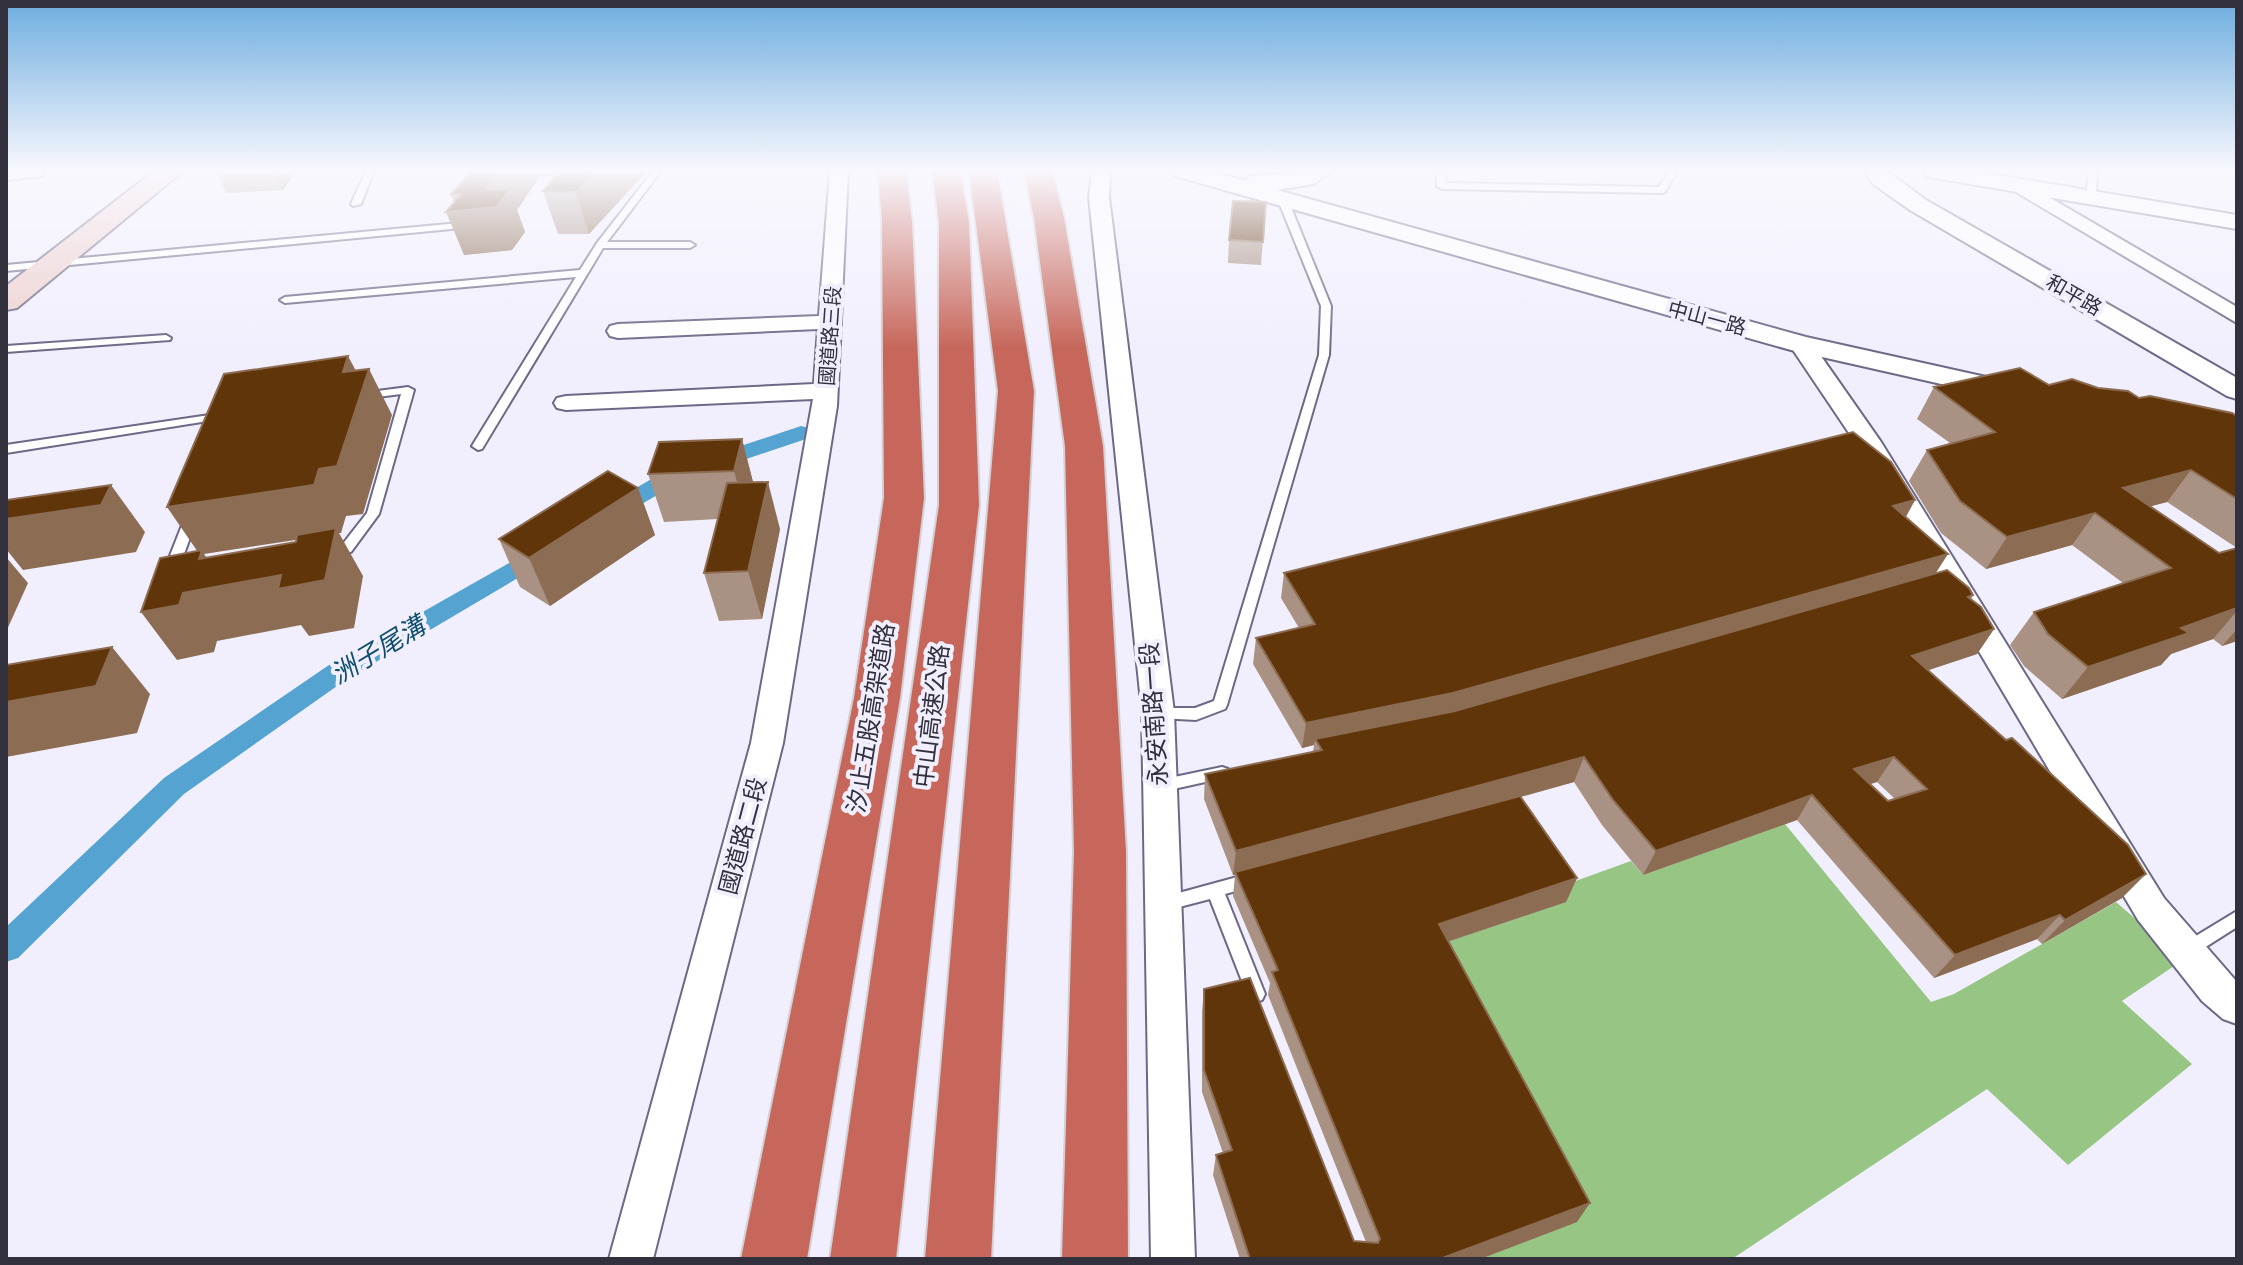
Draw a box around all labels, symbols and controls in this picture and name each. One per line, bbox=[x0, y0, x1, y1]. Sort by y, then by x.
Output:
street label: 和平路 bbox=[2042, 270, 2106, 320]
street label: 國道路三段 bbox=[815, 285, 845, 387]
street label: 中山一路 bbox=[1665, 296, 1749, 340]
water label: 洲子尾溝 bbox=[325, 607, 434, 690]
street label: 汐止五股高架道路 bbox=[841, 621, 899, 815]
street label: 永安南路一段 bbox=[1134, 641, 1172, 787]
street label: 中山高速公路 bbox=[908, 643, 954, 789]
street label: 國道路二段 bbox=[713, 774, 771, 897]

